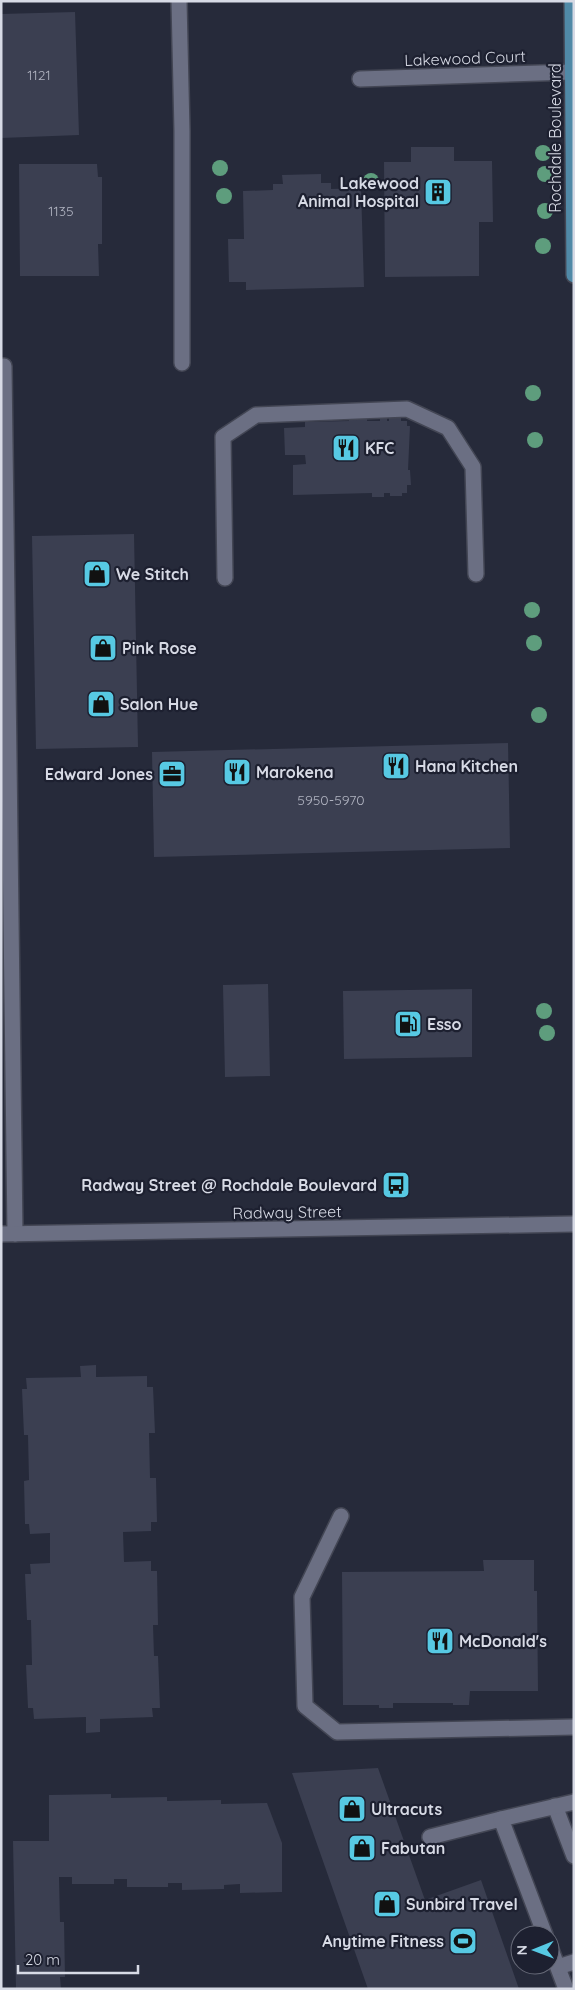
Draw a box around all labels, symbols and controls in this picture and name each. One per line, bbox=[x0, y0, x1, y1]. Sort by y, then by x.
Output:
street label: Lakewood Court bbox=[404, 46, 526, 70]
street label: Rochdale Boulevard bbox=[545, 63, 565, 213]
house number: 1121 bbox=[27, 66, 51, 84]
place label: Lakewood Animal Hospital bbox=[298, 173, 419, 211]
building icon: Lakewood Animal Hospital bbox=[423, 177, 453, 207]
house number: 1135 bbox=[48, 202, 74, 220]
restaurant icon: KFC bbox=[331, 433, 361, 463]
place label: KFC bbox=[365, 438, 394, 458]
shop icon: We Stitch bbox=[82, 559, 112, 589]
place label: We Stitch bbox=[116, 564, 189, 584]
shop icon: Pink Rose bbox=[88, 633, 118, 663]
place label: Pink Rose bbox=[122, 638, 197, 658]
shop icon: Salon Hue bbox=[86, 689, 116, 719]
place label: Salon Hue bbox=[120, 694, 198, 714]
restaurant icon: Hana Kitchen bbox=[381, 751, 411, 781]
place label: Hana Kitchen bbox=[415, 756, 518, 776]
restaurant icon: Marokena bbox=[222, 757, 252, 787]
office icon: Edward Jones bbox=[157, 759, 187, 789]
place label: Marokena bbox=[256, 762, 334, 782]
place label: Edward Jones bbox=[45, 764, 153, 784]
house number: 5950-5970 bbox=[297, 791, 365, 809]
fuel station icon: Esso bbox=[393, 1009, 423, 1039]
place label: Esso bbox=[427, 1014, 462, 1034]
bus stop icon: Radway Street @ Rochdale Boulevard bbox=[381, 1170, 411, 1200]
place label: Radway Street @ Rochdale Boulevard bbox=[81, 1175, 377, 1195]
street label: Radway Street bbox=[232, 1201, 342, 1223]
restaurant icon: McDonald's bbox=[425, 1626, 455, 1656]
place label: McDonald's bbox=[459, 1631, 547, 1651]
shop icon: Ultracuts bbox=[337, 1794, 367, 1824]
place label: Ultracuts bbox=[371, 1799, 442, 1819]
shop icon: Fabutan bbox=[347, 1833, 377, 1863]
place label: Fabutan bbox=[381, 1838, 445, 1858]
shop icon: Sunbird Travel bbox=[372, 1889, 402, 1919]
place label: Sunbird Travel bbox=[406, 1894, 518, 1914]
north arrow bbox=[510, 1925, 560, 1975]
sports icon: Anytime Fitness bbox=[448, 1926, 478, 1956]
place label: Anytime Fitness bbox=[322, 1931, 444, 1951]
scale bar bbox=[18, 1942, 138, 1974]
text: N bbox=[513, 1945, 531, 1956]
text: 20 m bbox=[25, 1950, 60, 1969]

